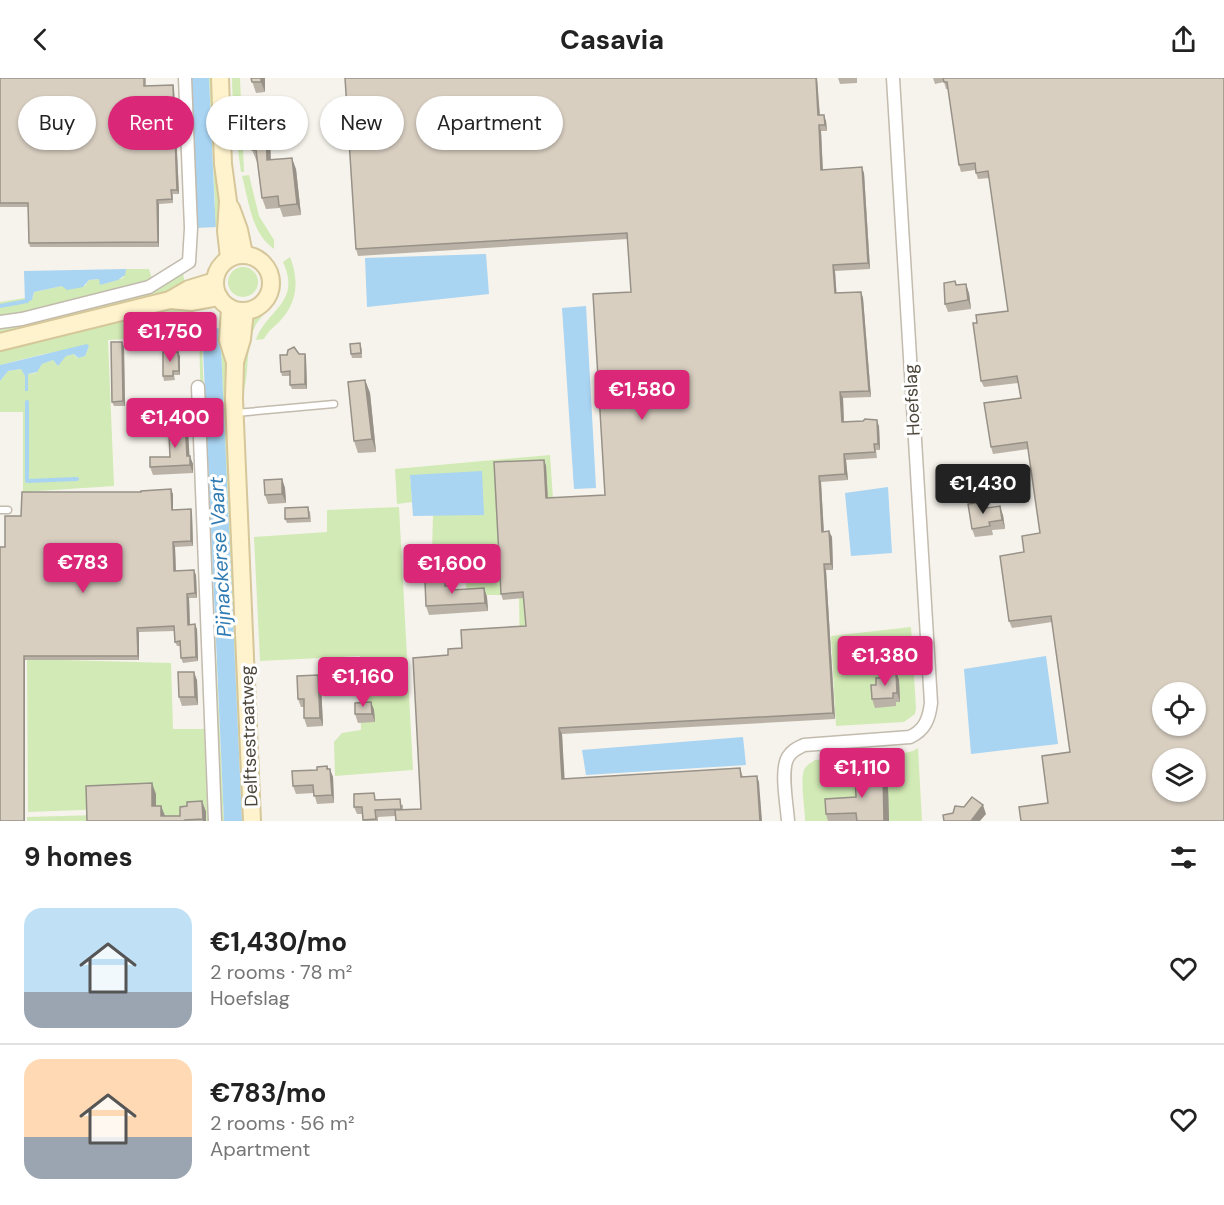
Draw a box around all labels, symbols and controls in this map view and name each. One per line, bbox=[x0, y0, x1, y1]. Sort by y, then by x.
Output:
text: Casavia bbox=[560, 22, 664, 57]
icon: back bbox=[24, 23, 57, 56]
icon: share bbox=[1167, 23, 1200, 56]
chip: Buy bbox=[18, 96, 96, 150]
chip: Rent bbox=[108, 96, 194, 150]
chip: Filters bbox=[206, 96, 308, 150]
chip: New bbox=[320, 96, 404, 150]
chip: Apartment bbox=[416, 96, 563, 150]
pin: €1,750 bbox=[121, 312, 219, 363]
text: €1,750 bbox=[138, 318, 202, 344]
street label: Hoefslag bbox=[898, 364, 926, 436]
pin: €1,580 bbox=[593, 370, 691, 421]
text: €1,580 bbox=[608, 376, 676, 402]
pin: €1,400 bbox=[126, 398, 224, 449]
text: €1,400 bbox=[140, 404, 210, 430]
pin: €1,430 bbox=[934, 464, 1032, 515]
text: €1,430 bbox=[949, 470, 1017, 496]
water label: Pijnackerse Vaart bbox=[203, 476, 237, 638]
pin: €783 bbox=[47, 543, 119, 594]
pin: €1,600 bbox=[403, 544, 501, 595]
text: €783 bbox=[57, 549, 109, 575]
text: €1,600 bbox=[418, 550, 486, 576]
pin: €1,380 bbox=[836, 636, 934, 687]
text: €1,380 bbox=[852, 642, 918, 668]
pin: €1,160 bbox=[314, 657, 412, 708]
text: €1,160 bbox=[332, 663, 394, 689]
street label: Delftsestraatweg bbox=[235, 665, 263, 807]
map controls bbox=[1152, 682, 1206, 802]
button: locate bbox=[1152, 682, 1206, 736]
pin: €1,110 bbox=[813, 748, 911, 799]
button: layers bbox=[1152, 748, 1206, 802]
text: €1,110 bbox=[834, 754, 890, 780]
text: 9 homes bbox=[24, 840, 133, 874]
icon: filters bbox=[1167, 841, 1200, 874]
text: €1,430/mo bbox=[210, 925, 347, 959]
icon: home bbox=[72, 932, 144, 1004]
icon: heart bbox=[1167, 952, 1200, 985]
text: 2 rooms · 78 m² bbox=[210, 959, 352, 985]
text: Hoefslag bbox=[210, 985, 290, 1011]
text: €783/mo bbox=[210, 1076, 326, 1110]
icon: home bbox=[72, 1083, 144, 1155]
icon: heart bbox=[1167, 1103, 1200, 1136]
text: 2 rooms · 56 m² bbox=[210, 1110, 355, 1136]
text: Apartment bbox=[210, 1136, 310, 1162]

